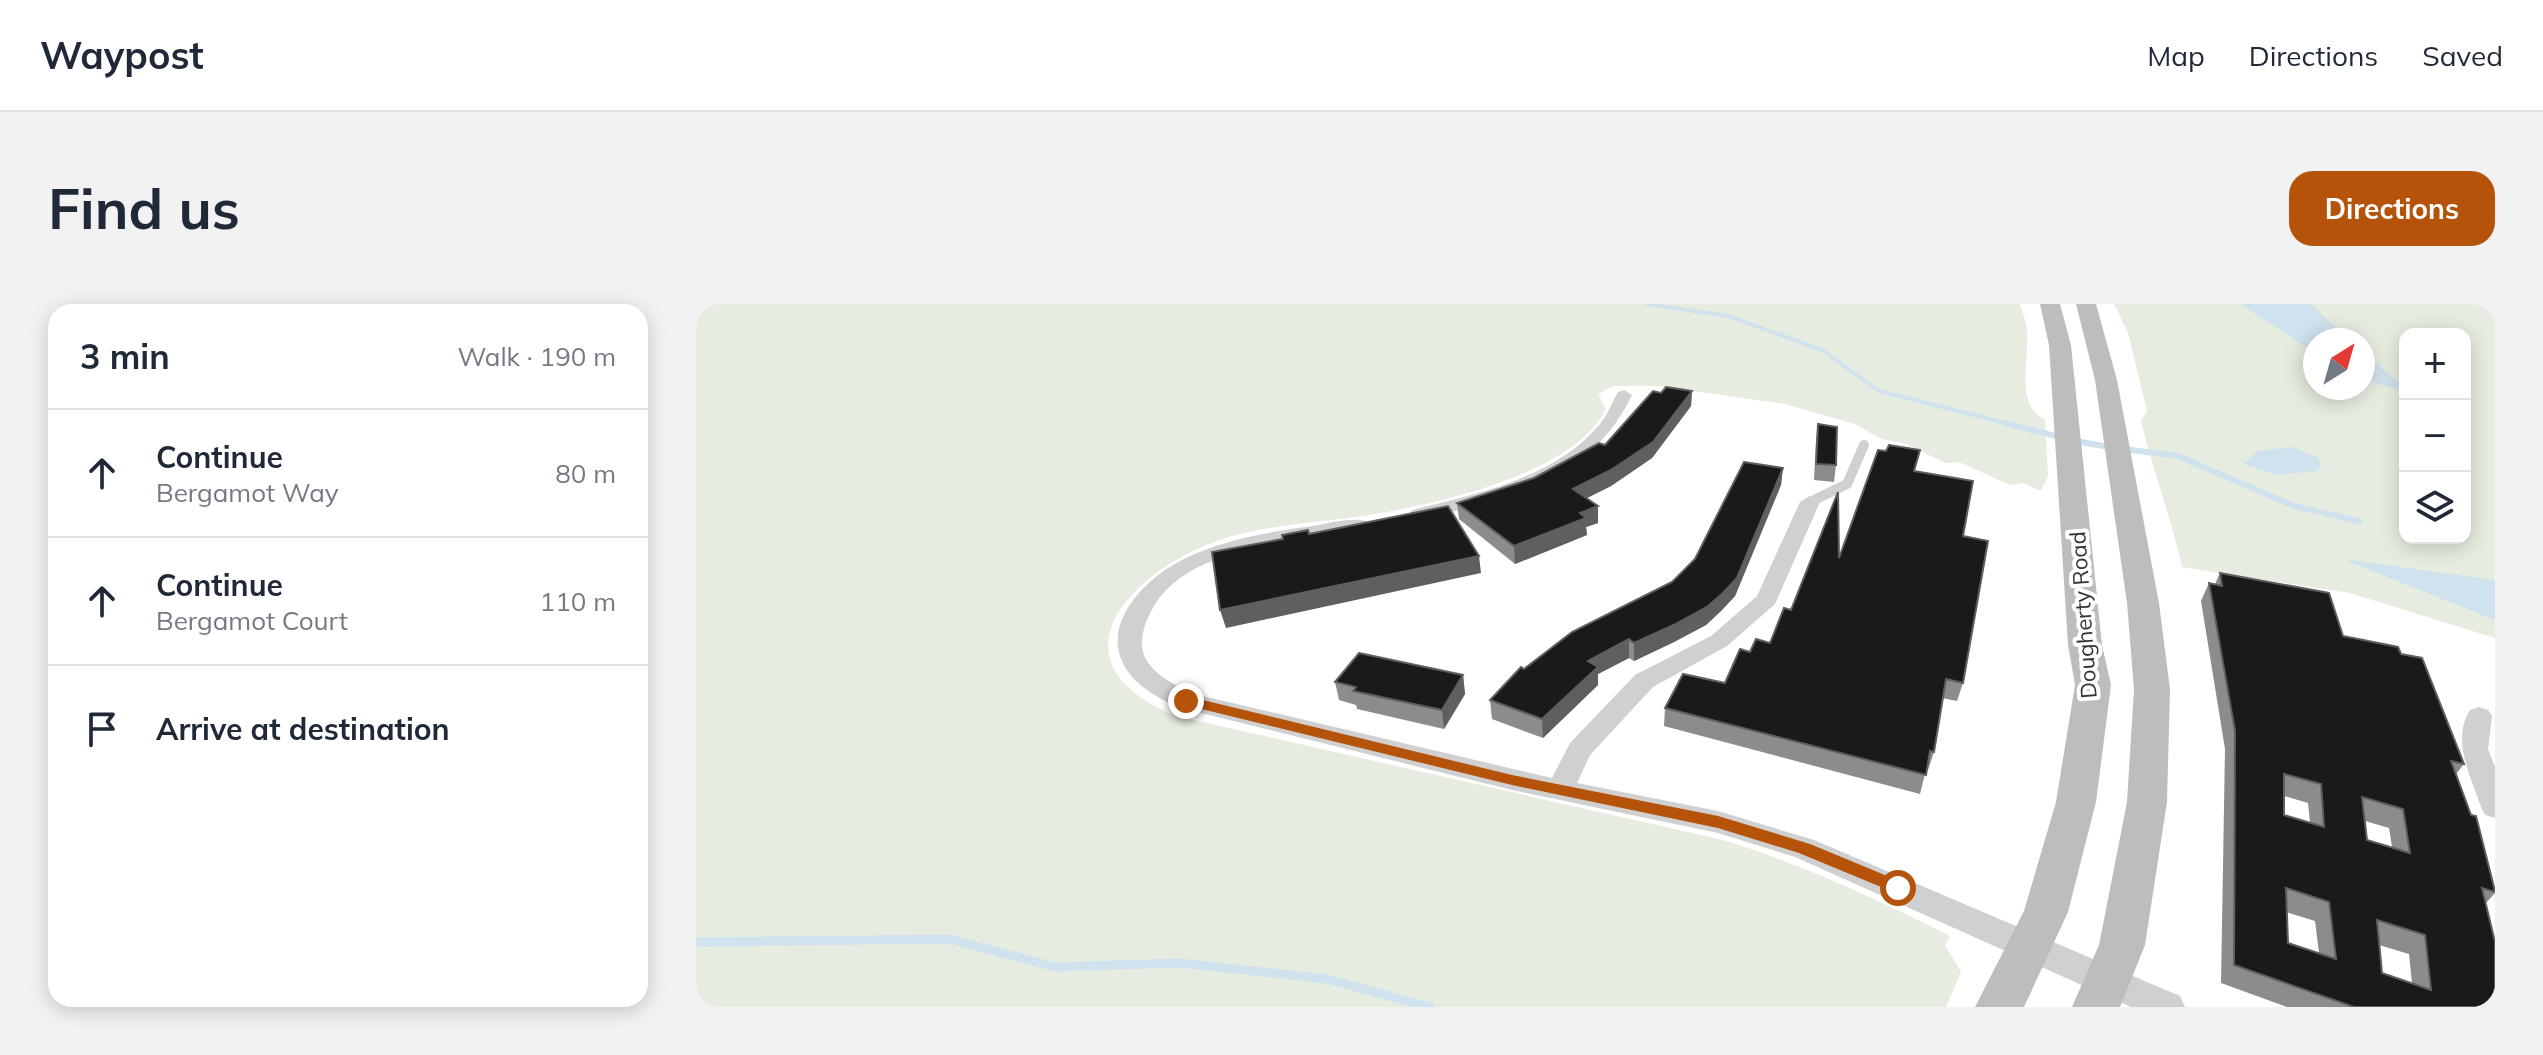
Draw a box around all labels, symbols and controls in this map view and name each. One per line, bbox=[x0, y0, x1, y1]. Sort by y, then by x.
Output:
text: Waypost bbox=[40, 31, 204, 79]
text: Map bbox=[2147, 38, 2205, 73]
text: Directions bbox=[2249, 38, 2378, 73]
text: Saved bbox=[2422, 38, 2503, 73]
button: Directions bbox=[2289, 171, 2495, 246]
text: Find us bbox=[48, 173, 240, 243]
north arrow bbox=[2303, 328, 2375, 400]
map controls bbox=[2399, 328, 2471, 544]
button: + bbox=[2399, 328, 2471, 400]
text: 3 min bbox=[80, 335, 170, 378]
text: Walk · 190 m bbox=[457, 340, 616, 373]
button: − bbox=[2399, 400, 2471, 472]
text: Continue bbox=[156, 438, 283, 476]
icon: ahead bbox=[80, 451, 124, 495]
text: 80 m bbox=[555, 457, 616, 490]
button: layers bbox=[2399, 472, 2471, 544]
text: Bergamot Way bbox=[156, 476, 339, 509]
street label: Dougherty Road bbox=[2063, 530, 2103, 700]
text: Continue bbox=[156, 566, 283, 604]
icon: ahead bbox=[80, 579, 124, 623]
text: 110 m bbox=[540, 585, 616, 618]
text: Bergamot Court bbox=[156, 604, 348, 637]
route end bbox=[1168, 683, 1204, 719]
icon: arrive bbox=[80, 707, 124, 751]
text: Arrive at destination bbox=[156, 710, 450, 748]
route start bbox=[1880, 870, 1916, 906]

